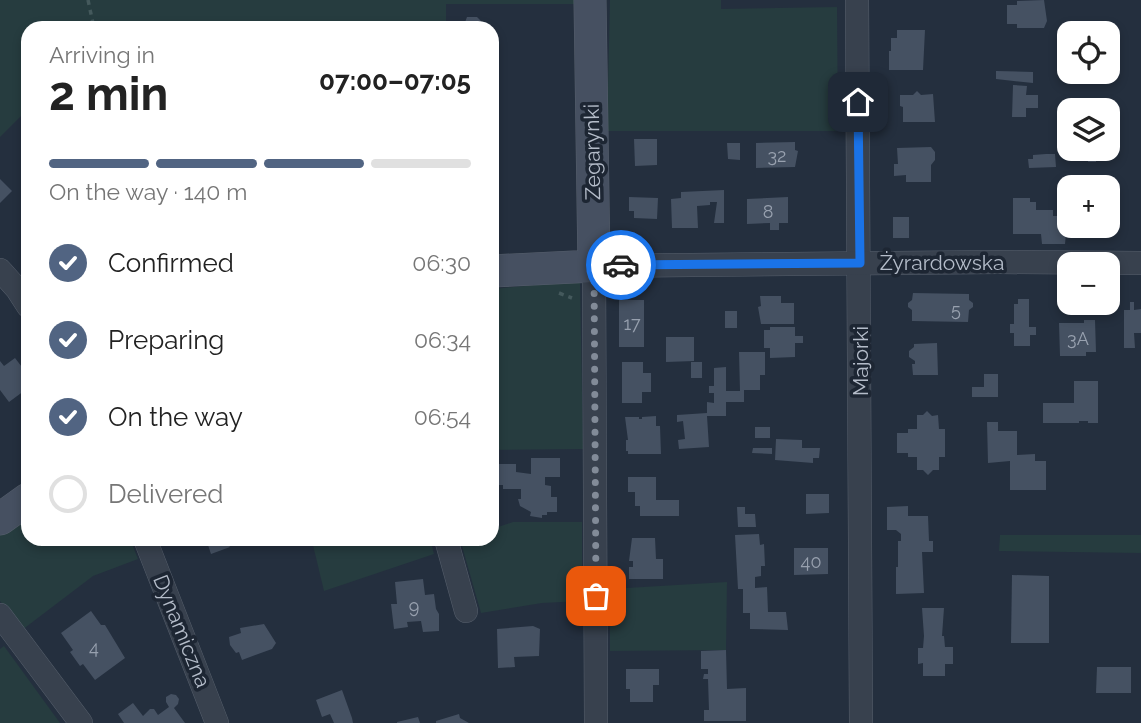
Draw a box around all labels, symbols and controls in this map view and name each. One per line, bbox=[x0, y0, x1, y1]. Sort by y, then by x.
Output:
map controls bbox=[1057, 21, 1120, 315]
button: locate bbox=[1057, 21, 1120, 84]
text: Arriving in bbox=[49, 41, 155, 68]
text: 07:00–07:05 bbox=[319, 66, 471, 96]
text: 2 min bbox=[49, 67, 168, 121]
pin bbox=[828, 72, 888, 132]
icon: home bbox=[839, 83, 877, 121]
button: layers bbox=[1057, 98, 1120, 161]
street label: Zegarynki bbox=[579, 104, 605, 200]
house number: 32 bbox=[768, 145, 787, 166]
button: + bbox=[1057, 175, 1120, 238]
text: On the way · 140 m bbox=[49, 178, 247, 205]
house number: 8 bbox=[763, 201, 773, 222]
courier bbox=[586, 230, 656, 300]
icon: check bbox=[49, 244, 87, 282]
icon: car bbox=[602, 246, 640, 284]
text: Confirmed bbox=[108, 248, 234, 278]
text: 06:30 bbox=[412, 249, 471, 276]
street label: Żyrardowska bbox=[880, 250, 1004, 275]
button: − bbox=[1057, 252, 1120, 315]
house number: 5 bbox=[951, 299, 961, 320]
house number: 17 bbox=[623, 313, 641, 334]
icon: check bbox=[49, 321, 87, 359]
text: Preparing bbox=[108, 325, 224, 355]
text: 06:34 bbox=[414, 326, 471, 353]
street label: Majorki bbox=[848, 326, 873, 396]
house number: 3A bbox=[1067, 328, 1089, 349]
icon: check bbox=[49, 398, 87, 436]
text: On the way bbox=[108, 402, 243, 432]
text: 06:54 bbox=[414, 403, 471, 430]
text: Delivered bbox=[108, 479, 223, 509]
house number: 40 bbox=[801, 551, 821, 572]
pin bbox=[566, 566, 626, 626]
street label: Dynamiczna bbox=[148, 571, 216, 691]
icon: bag bbox=[577, 577, 615, 615]
house number: 9 bbox=[409, 596, 419, 617]
house number: 4 bbox=[89, 637, 99, 658]

